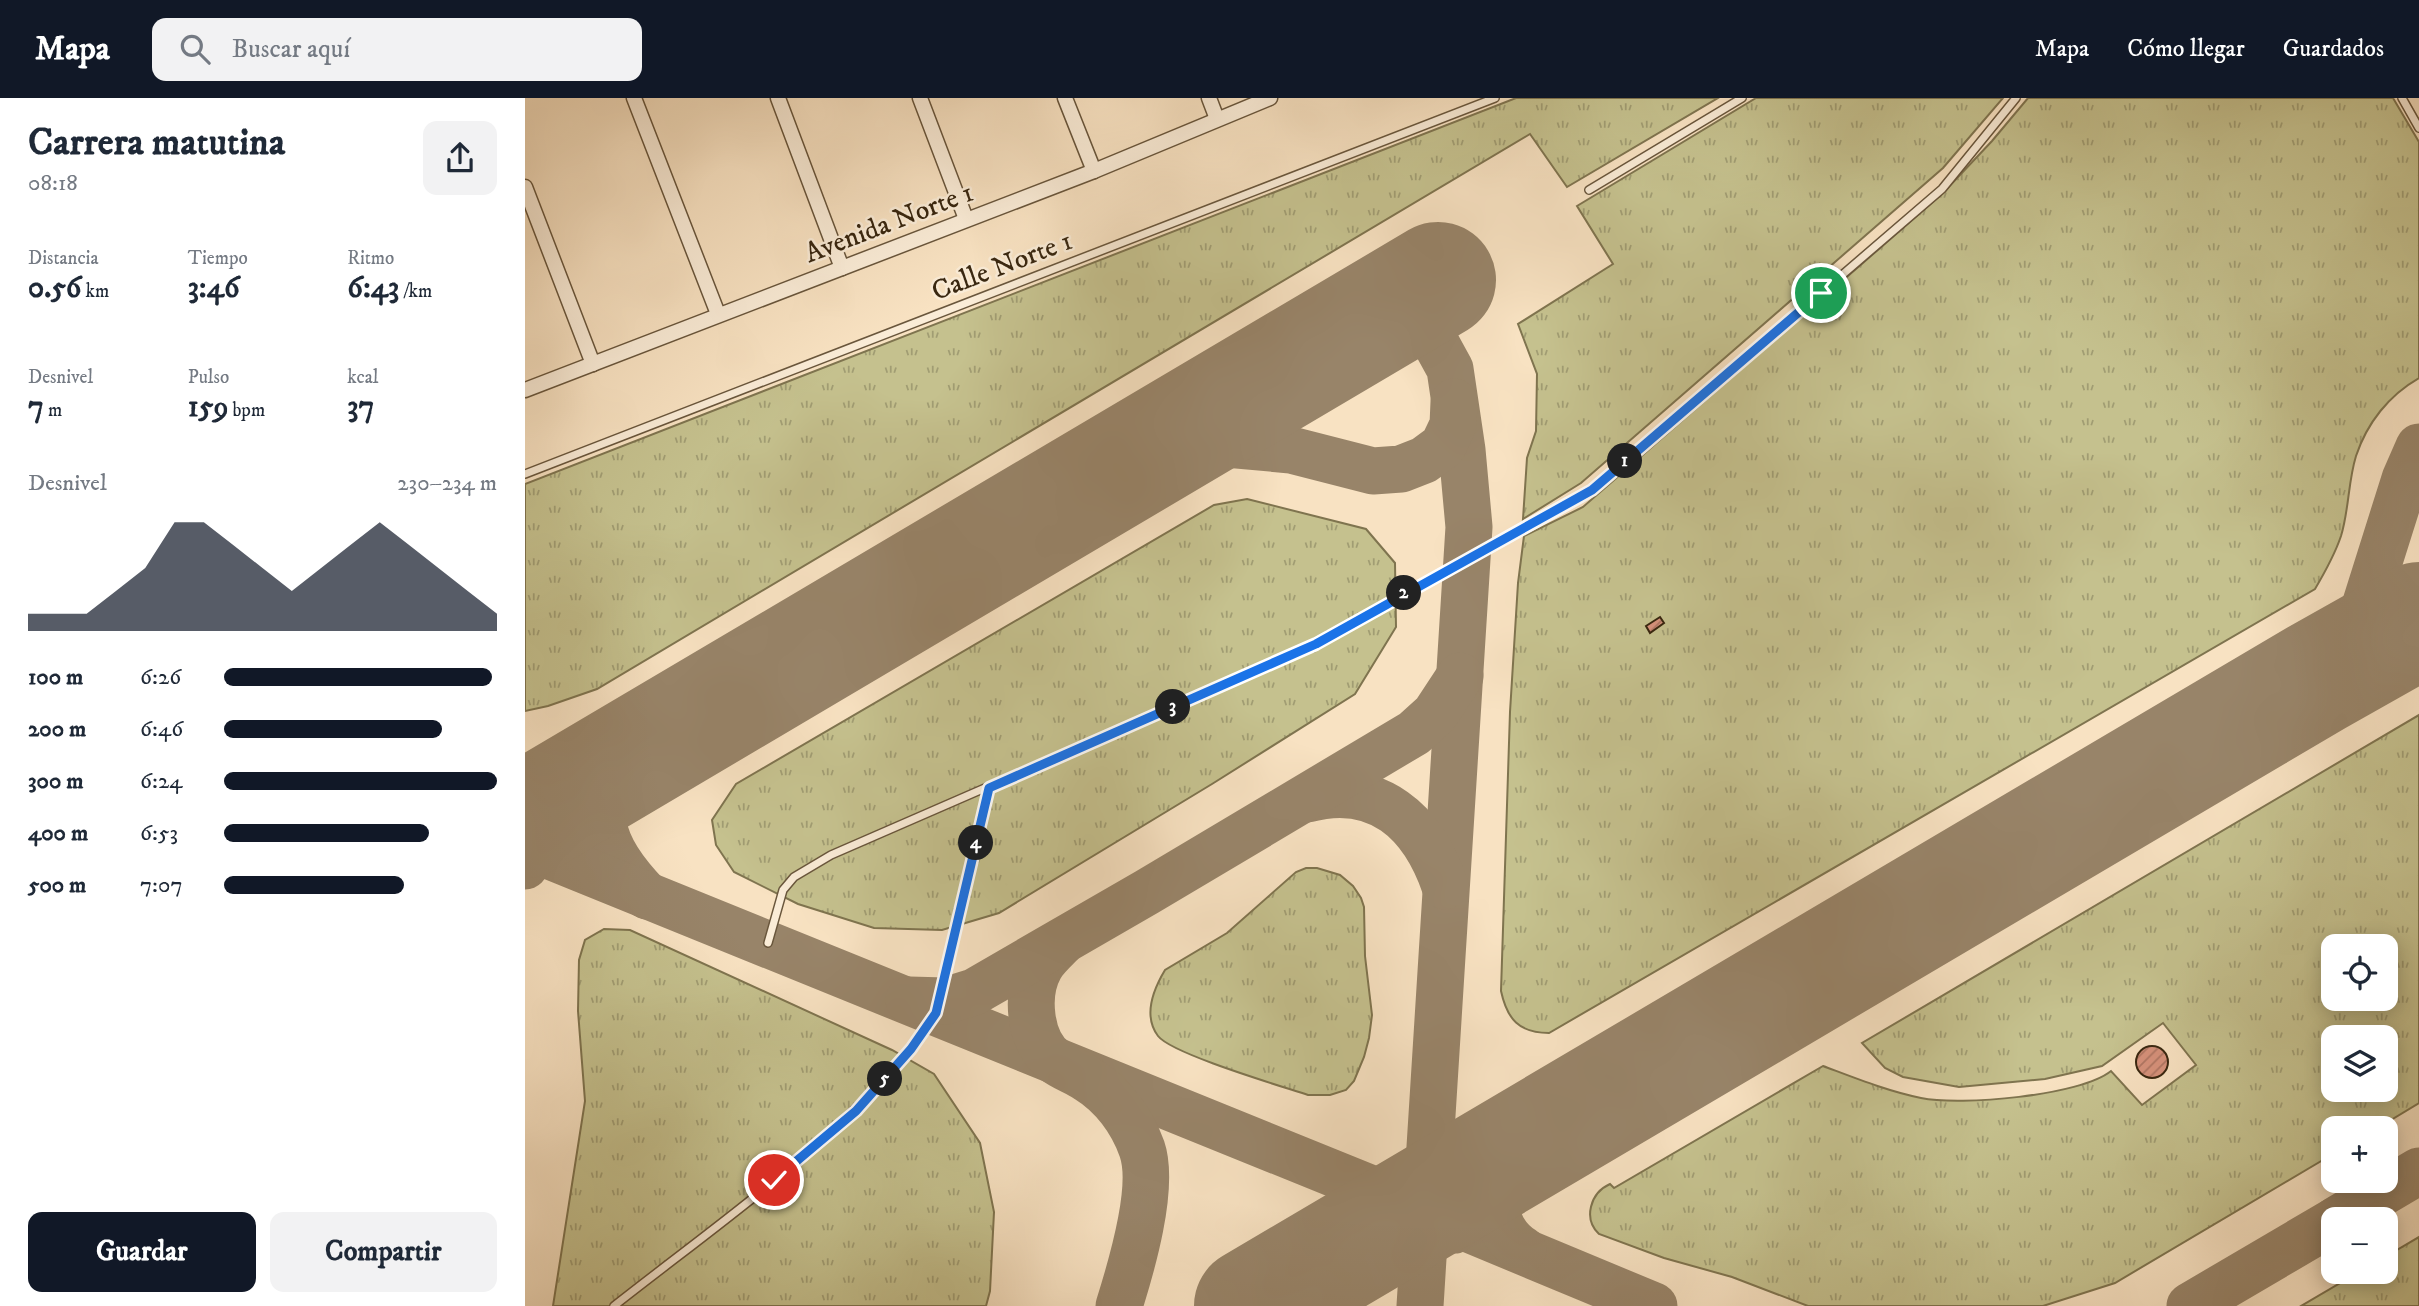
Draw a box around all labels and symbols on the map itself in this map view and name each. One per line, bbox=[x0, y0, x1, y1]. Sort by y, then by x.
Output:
street label: Avenida Norte 1 bbox=[800, 175, 978, 271]
street label: Calle Norte 1 bbox=[927, 223, 1077, 309]
pin bbox=[1791, 263, 1851, 323]
pin: 1 bbox=[1607, 444, 1643, 478]
pin: 2 bbox=[1387, 575, 1421, 610]
pin: 3 bbox=[1155, 690, 1191, 724]
pin: 4 bbox=[959, 826, 993, 860]
pin: 5 bbox=[867, 1062, 903, 1096]
pin bbox=[744, 1150, 804, 1210]

